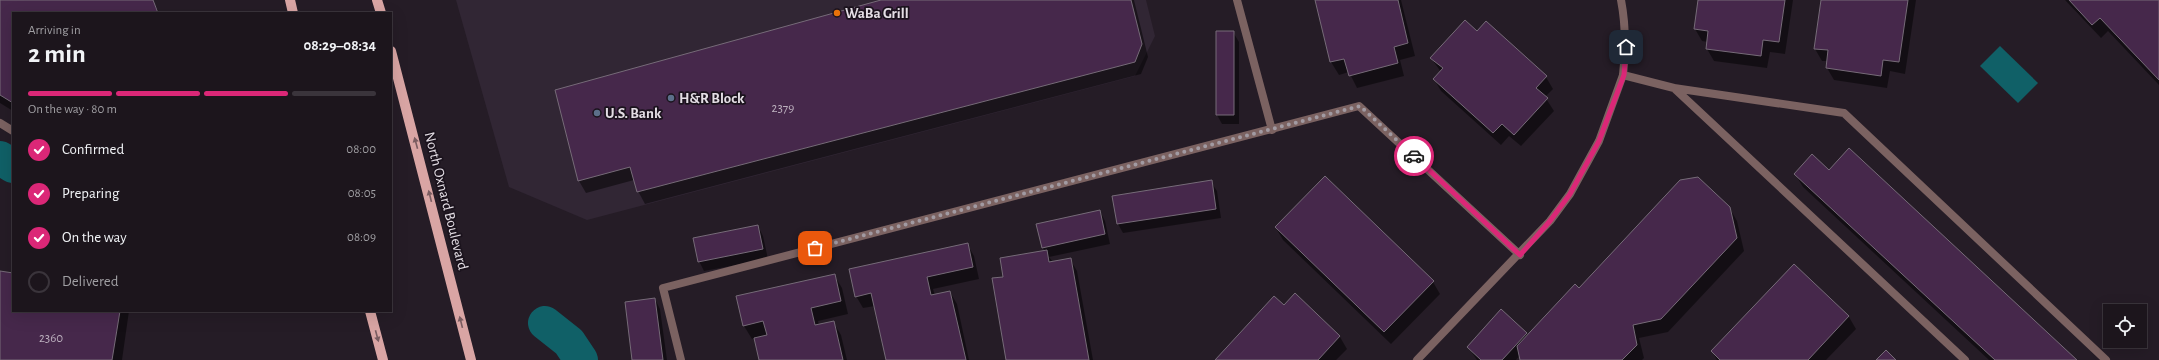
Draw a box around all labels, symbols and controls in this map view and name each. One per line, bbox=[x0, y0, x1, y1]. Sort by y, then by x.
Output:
place label: WaBa Grill bbox=[845, 6, 909, 21]
marker: WaBa Grill bbox=[832, 8, 842, 18]
text: Arriving in bbox=[28, 24, 81, 37]
pin bbox=[1609, 30, 1643, 64]
icon: home bbox=[1615, 36, 1637, 58]
text: 08:29–08:34 bbox=[303, 38, 376, 53]
text: 2 min bbox=[28, 41, 86, 67]
place label: H&R Block bbox=[679, 91, 745, 106]
marker: H&R Block bbox=[666, 93, 676, 103]
house number: 2379 bbox=[772, 102, 794, 115]
text: On the way · 80 m bbox=[28, 103, 117, 116]
place label: U.S. Bank bbox=[605, 106, 662, 121]
marker: U.S. Bank bbox=[592, 108, 602, 118]
street label: North Oxnard Boulevard bbox=[422, 130, 470, 272]
courier bbox=[1394, 136, 1434, 176]
one-way arrow bbox=[413, 137, 419, 149]
icon: check bbox=[28, 139, 50, 161]
text: Confirmed bbox=[62, 142, 124, 157]
text: 08:00 bbox=[346, 143, 376, 156]
icon: car bbox=[1403, 145, 1425, 167]
icon: check bbox=[28, 183, 50, 205]
text: Preparing bbox=[62, 186, 119, 201]
text: 08:05 bbox=[348, 187, 376, 200]
one-way arrow bbox=[426, 190, 432, 202]
icon: check bbox=[28, 227, 50, 249]
text: On the way bbox=[62, 230, 127, 245]
text: 08:09 bbox=[347, 231, 376, 244]
pin bbox=[798, 231, 832, 265]
icon: bag bbox=[804, 237, 826, 259]
text: Delivered bbox=[62, 274, 119, 289]
map controls bbox=[2103, 304, 2147, 348]
button: locate bbox=[2103, 304, 2147, 348]
one-way arrow bbox=[458, 316, 464, 328]
one-way arrow bbox=[374, 329, 380, 342]
house number: 2360 bbox=[39, 332, 63, 345]

